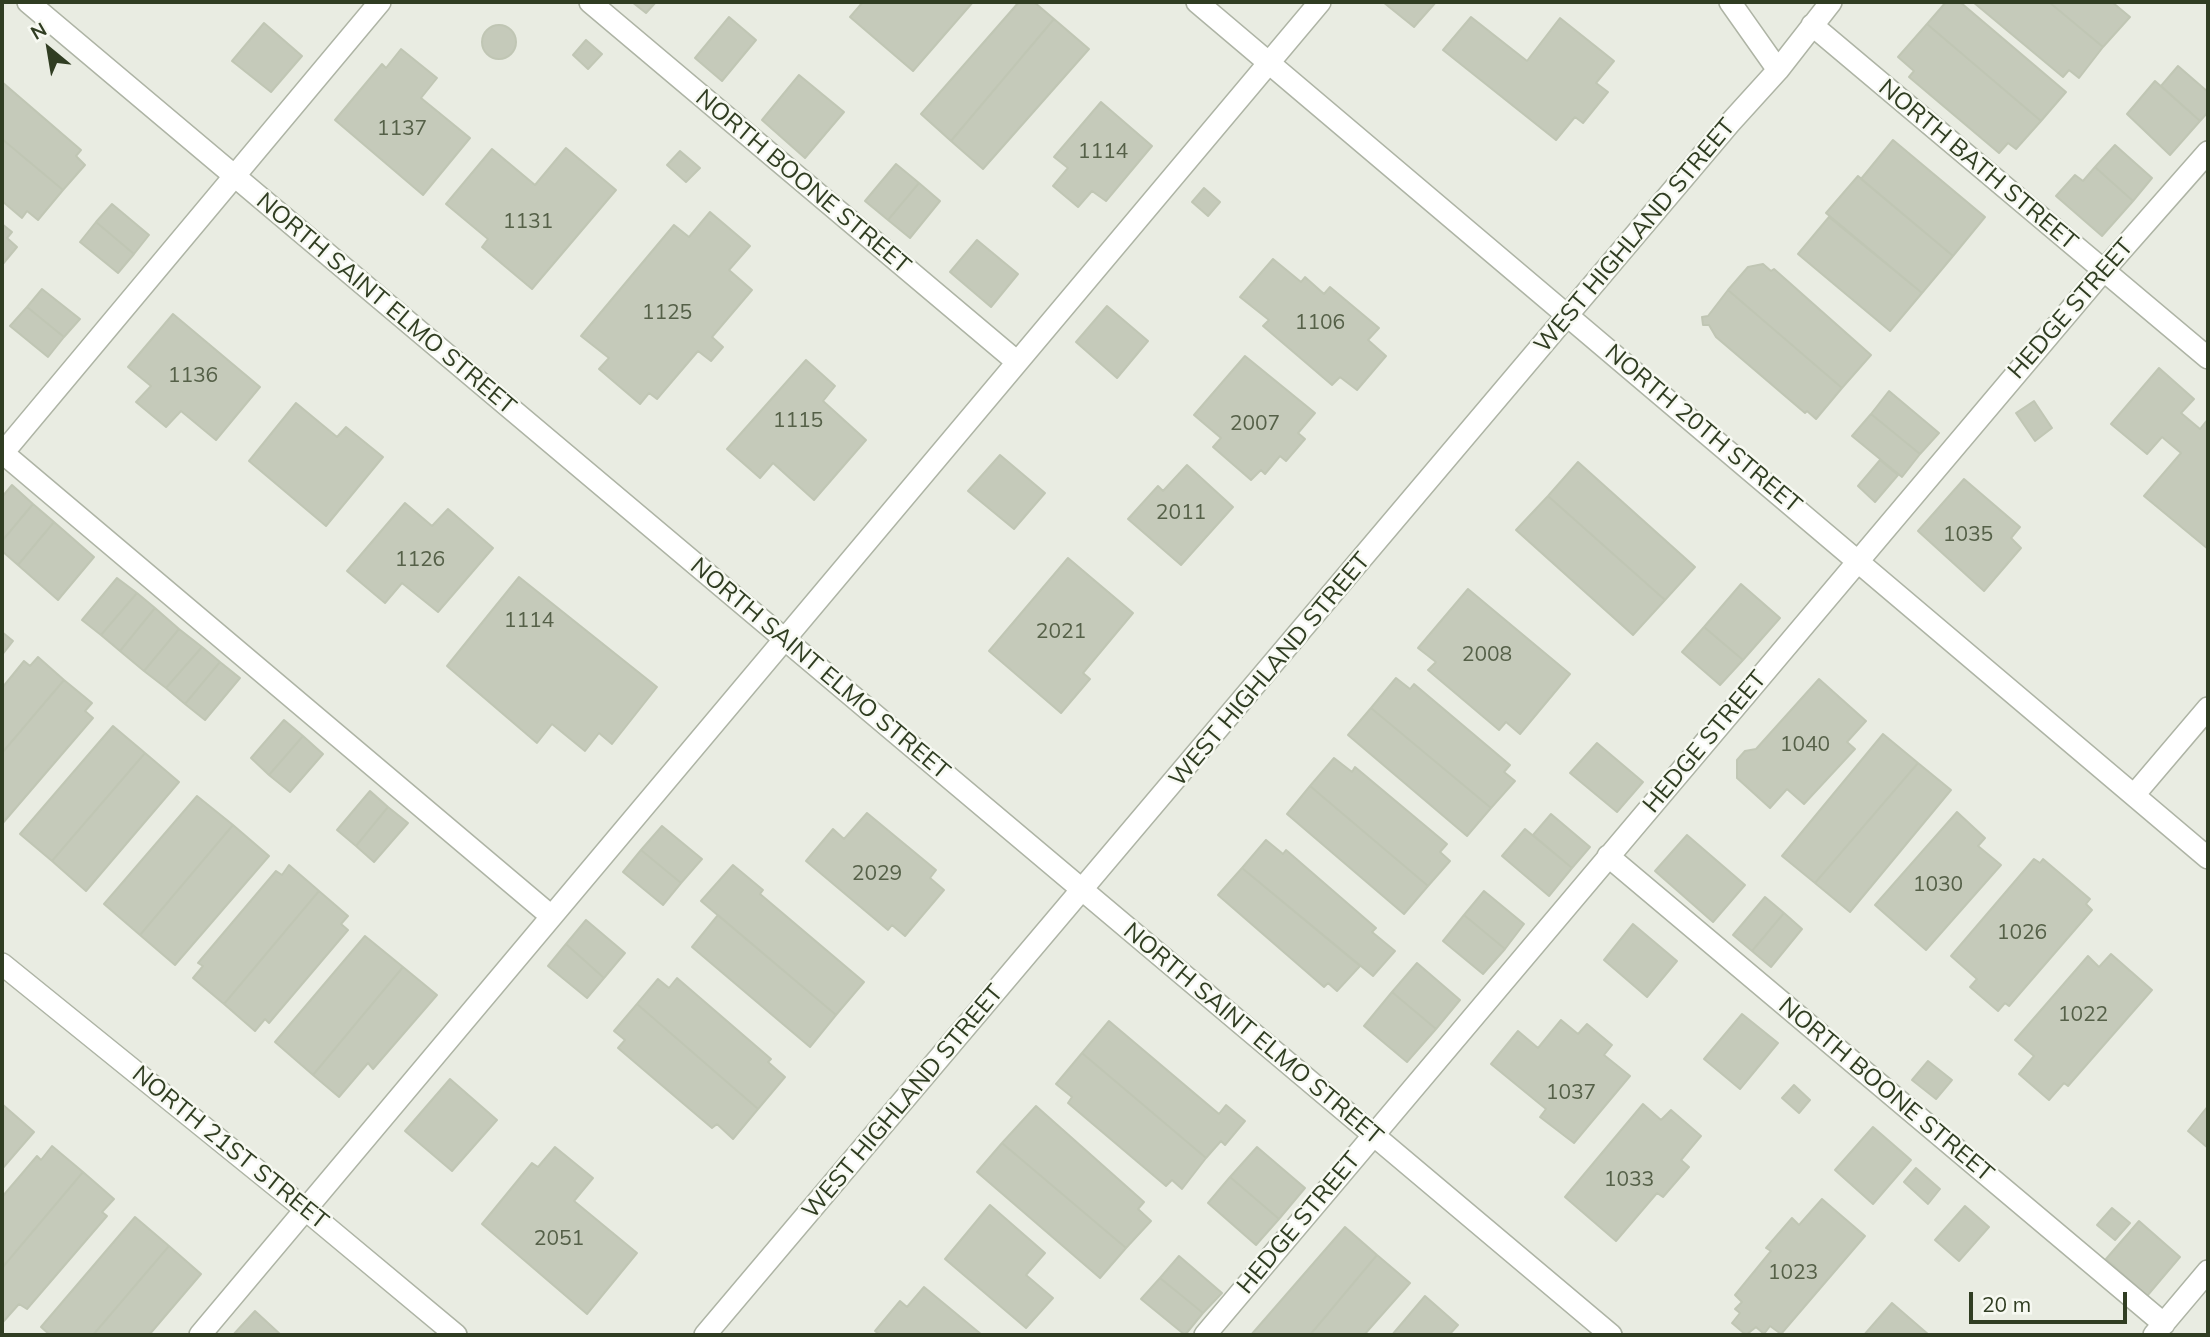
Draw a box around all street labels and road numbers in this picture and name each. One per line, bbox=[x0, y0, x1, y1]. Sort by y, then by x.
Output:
street label: NORTH BATH STREET bbox=[1873, 73, 2083, 257]
street label: NORTH BOONE STREET bbox=[690, 84, 916, 280]
street label: WEST HIGHLAND STREET bbox=[1529, 113, 1741, 359]
street label: NORTH SAINT ELMO STREET bbox=[250, 187, 522, 421]
street label: HEDGE STREET bbox=[2002, 233, 2140, 385]
street label: NORTH 20TH STREET bbox=[1599, 338, 1807, 520]
street label: WEST HIGHLAND STREET bbox=[1164, 547, 1376, 793]
street label: NORTH SAINT ELMO STREET bbox=[684, 552, 956, 786]
street label: HEDGE STREET bbox=[1637, 665, 1773, 819]
street label: NORTH SAINT ELMO STREET bbox=[1117, 917, 1389, 1151]
street label: WEST HIGHLAND STREET bbox=[797, 979, 1009, 1225]
street label: NORTH BOONE STREET bbox=[1773, 992, 1999, 1188]
street label: NORTH 21ST STREET bbox=[126, 1060, 334, 1236]
street label: HEDGE STREET bbox=[1231, 1146, 1367, 1300]

